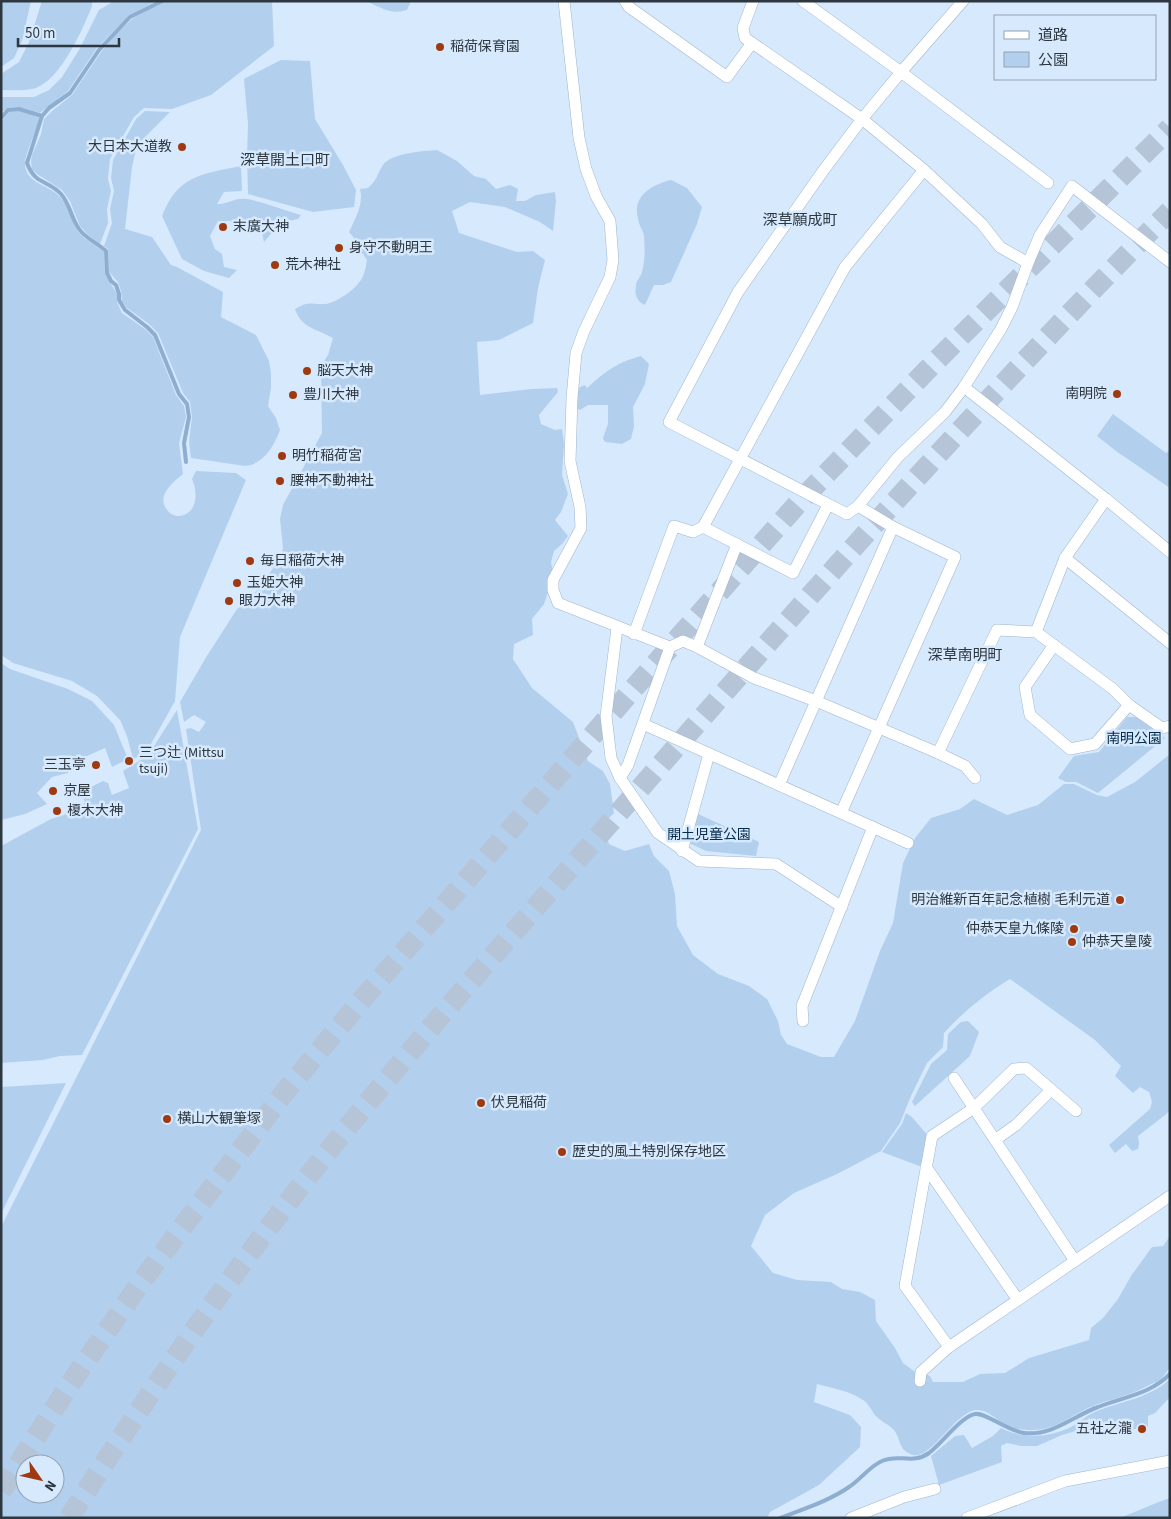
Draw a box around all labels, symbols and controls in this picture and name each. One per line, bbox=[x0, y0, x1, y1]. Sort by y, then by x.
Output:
scale bar bbox=[18, 15, 119, 47]
legend bbox=[994, 15, 1156, 80]
text: 50 m bbox=[25, 23, 55, 44]
text: 道路 bbox=[1038, 25, 1068, 46]
place label: 稲荷保育園 bbox=[450, 37, 520, 57]
marker: 稲荷保育園 bbox=[434, 41, 446, 53]
text: 公園 bbox=[1038, 50, 1068, 71]
place label: 大日本大道教 bbox=[88, 137, 172, 157]
marker: 大日本大道教 bbox=[176, 141, 188, 153]
district label: 深草開土口町 bbox=[240, 150, 330, 171]
district label: 深草願成町 bbox=[762, 210, 838, 231]
place label: 末廣大神 bbox=[233, 217, 289, 237]
marker: 末廣大神 bbox=[217, 221, 229, 233]
place label: 身守不動明王 bbox=[349, 238, 433, 258]
marker: 身守不動明王 bbox=[333, 242, 345, 254]
place label: 荒木神社 bbox=[285, 255, 341, 275]
marker: 荒木神社 bbox=[269, 259, 281, 271]
place label: 脳天大神 bbox=[317, 361, 373, 381]
marker: 脳天大神 bbox=[301, 365, 313, 377]
place label: 南明院 bbox=[1065, 384, 1107, 404]
place label: 豊川大神 bbox=[303, 385, 359, 405]
marker: 南明院 bbox=[1111, 388, 1123, 400]
marker: 豊川大神 bbox=[287, 389, 299, 401]
place label: 明竹稲荷宮 bbox=[292, 446, 362, 466]
marker: 明竹稲荷宮 bbox=[276, 450, 288, 462]
place label: 腰神不動神社 bbox=[290, 471, 374, 491]
marker: 腰神不動神社 bbox=[274, 475, 286, 487]
place label: 毎日稲荷大神 bbox=[260, 551, 344, 571]
marker: 毎日稲荷大神 bbox=[244, 555, 256, 567]
place label: 玉姫大神 bbox=[247, 573, 303, 593]
marker: 玉姫大神 bbox=[231, 577, 243, 589]
place label: 眼力大神 bbox=[239, 591, 295, 611]
marker: 眼力大神 bbox=[223, 595, 235, 607]
district label: 深草南明町 bbox=[927, 645, 1003, 666]
park label: 南明公園 bbox=[1106, 729, 1162, 749]
place label: 三つ辻 (Mittsu tsuji) bbox=[139, 743, 224, 779]
place label: 三玉亭 bbox=[44, 755, 86, 775]
marker: 三つ辻 (Mittsu tsuji) bbox=[123, 755, 135, 767]
marker: 三玉亭 bbox=[90, 759, 102, 771]
place label: 京屋 bbox=[63, 781, 91, 801]
marker: 京屋 bbox=[47, 785, 59, 797]
place label: 榎木大神 bbox=[67, 801, 123, 821]
marker: 榎木大神 bbox=[51, 805, 63, 817]
park label: 開土児童公園 bbox=[667, 825, 751, 845]
place label: 明治維新百年記念植樹 毛利元道 bbox=[911, 890, 1110, 910]
marker: 明治維新百年記念植樹 毛利元道 bbox=[1114, 894, 1126, 906]
place label: 仲恭天皇九條陵 bbox=[966, 919, 1064, 939]
marker: 仲恭天皇九條陵 bbox=[1068, 923, 1080, 935]
place label: 仲恭天皇陵 bbox=[1082, 932, 1152, 952]
marker: 仲恭天皇陵 bbox=[1066, 936, 1078, 948]
place label: 伏見稲荷 bbox=[491, 1093, 547, 1113]
marker: 伏見稲荷 bbox=[475, 1097, 487, 1109]
place label: 横山大観筆塚 bbox=[177, 1109, 261, 1129]
marker: 横山大観筆塚 bbox=[161, 1113, 173, 1125]
place label: 歴史的風土特別保存地区 bbox=[572, 1142, 726, 1162]
marker: 歴史的風土特別保存地区 bbox=[556, 1146, 568, 1158]
place label: 五社之瀧 bbox=[1076, 1419, 1132, 1439]
marker: 五社之瀧 bbox=[1136, 1423, 1148, 1435]
north arrow bbox=[15, 1454, 65, 1504]
text: N bbox=[39, 1476, 61, 1495]

